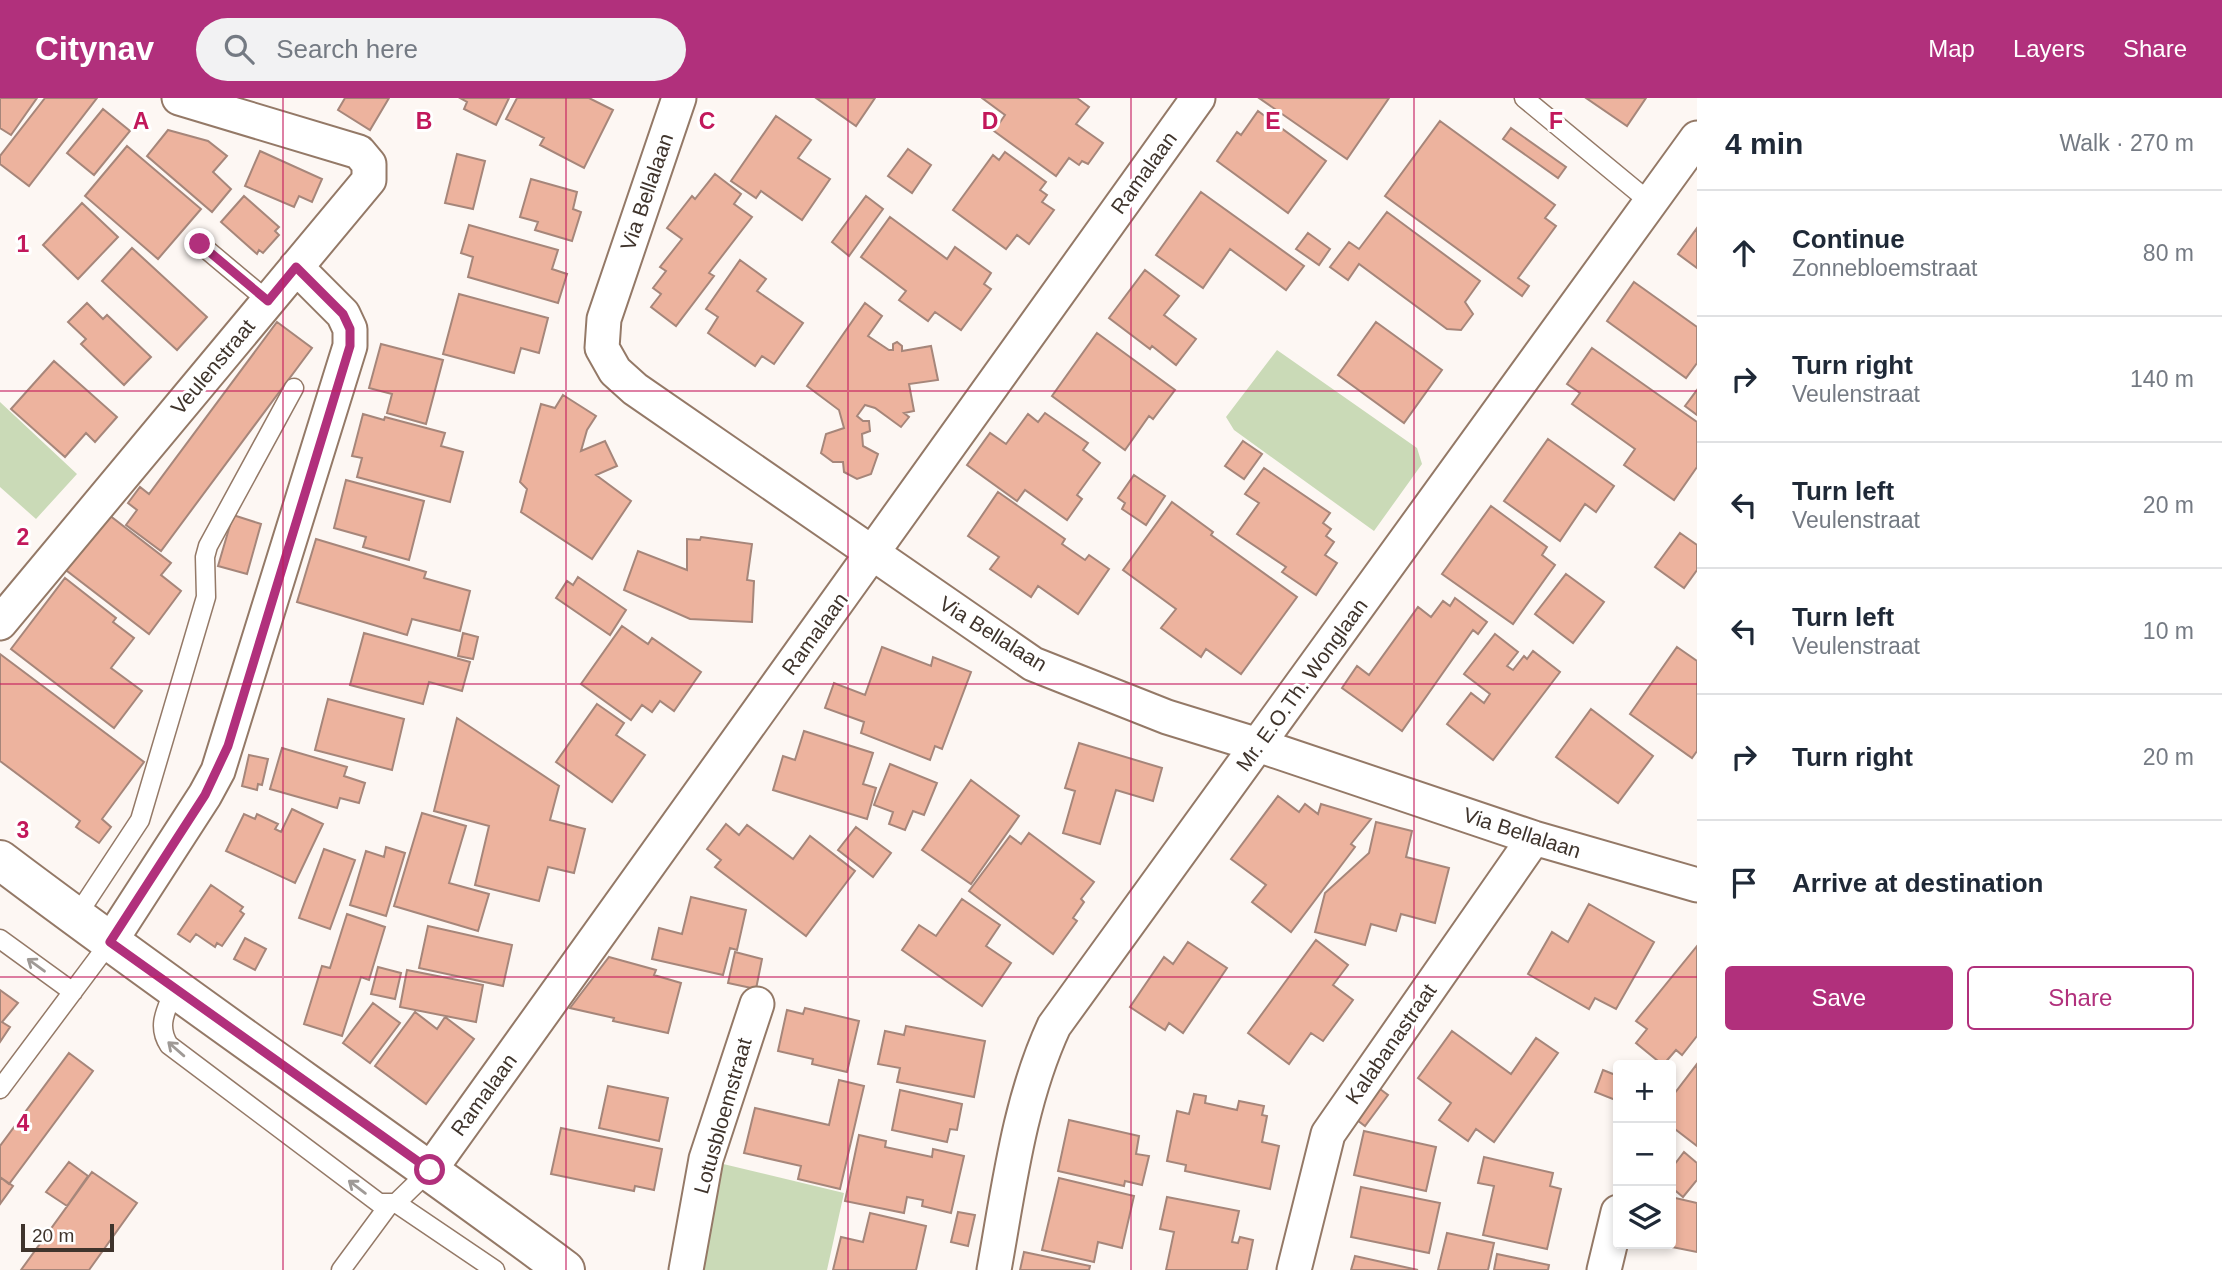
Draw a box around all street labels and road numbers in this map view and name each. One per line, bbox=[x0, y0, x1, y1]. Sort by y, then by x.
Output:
street label: Ramalaan bbox=[1106, 127, 1181, 218]
street label: Via Bellalaan bbox=[616, 130, 677, 253]
street label: Veulenstraat bbox=[166, 314, 259, 419]
street label: Ramalaan bbox=[777, 588, 852, 679]
street label: Via Bellalaan bbox=[935, 591, 1051, 676]
street label: Mr. E.O.Th. Wonglaan bbox=[1231, 594, 1372, 775]
street label: Via Bellalaan bbox=[1460, 803, 1584, 862]
street label: Kalabanastraat bbox=[1341, 979, 1441, 1108]
street label: Lotusbloemstraat bbox=[689, 1035, 756, 1196]
street label: Ramalaan bbox=[446, 1049, 521, 1140]

